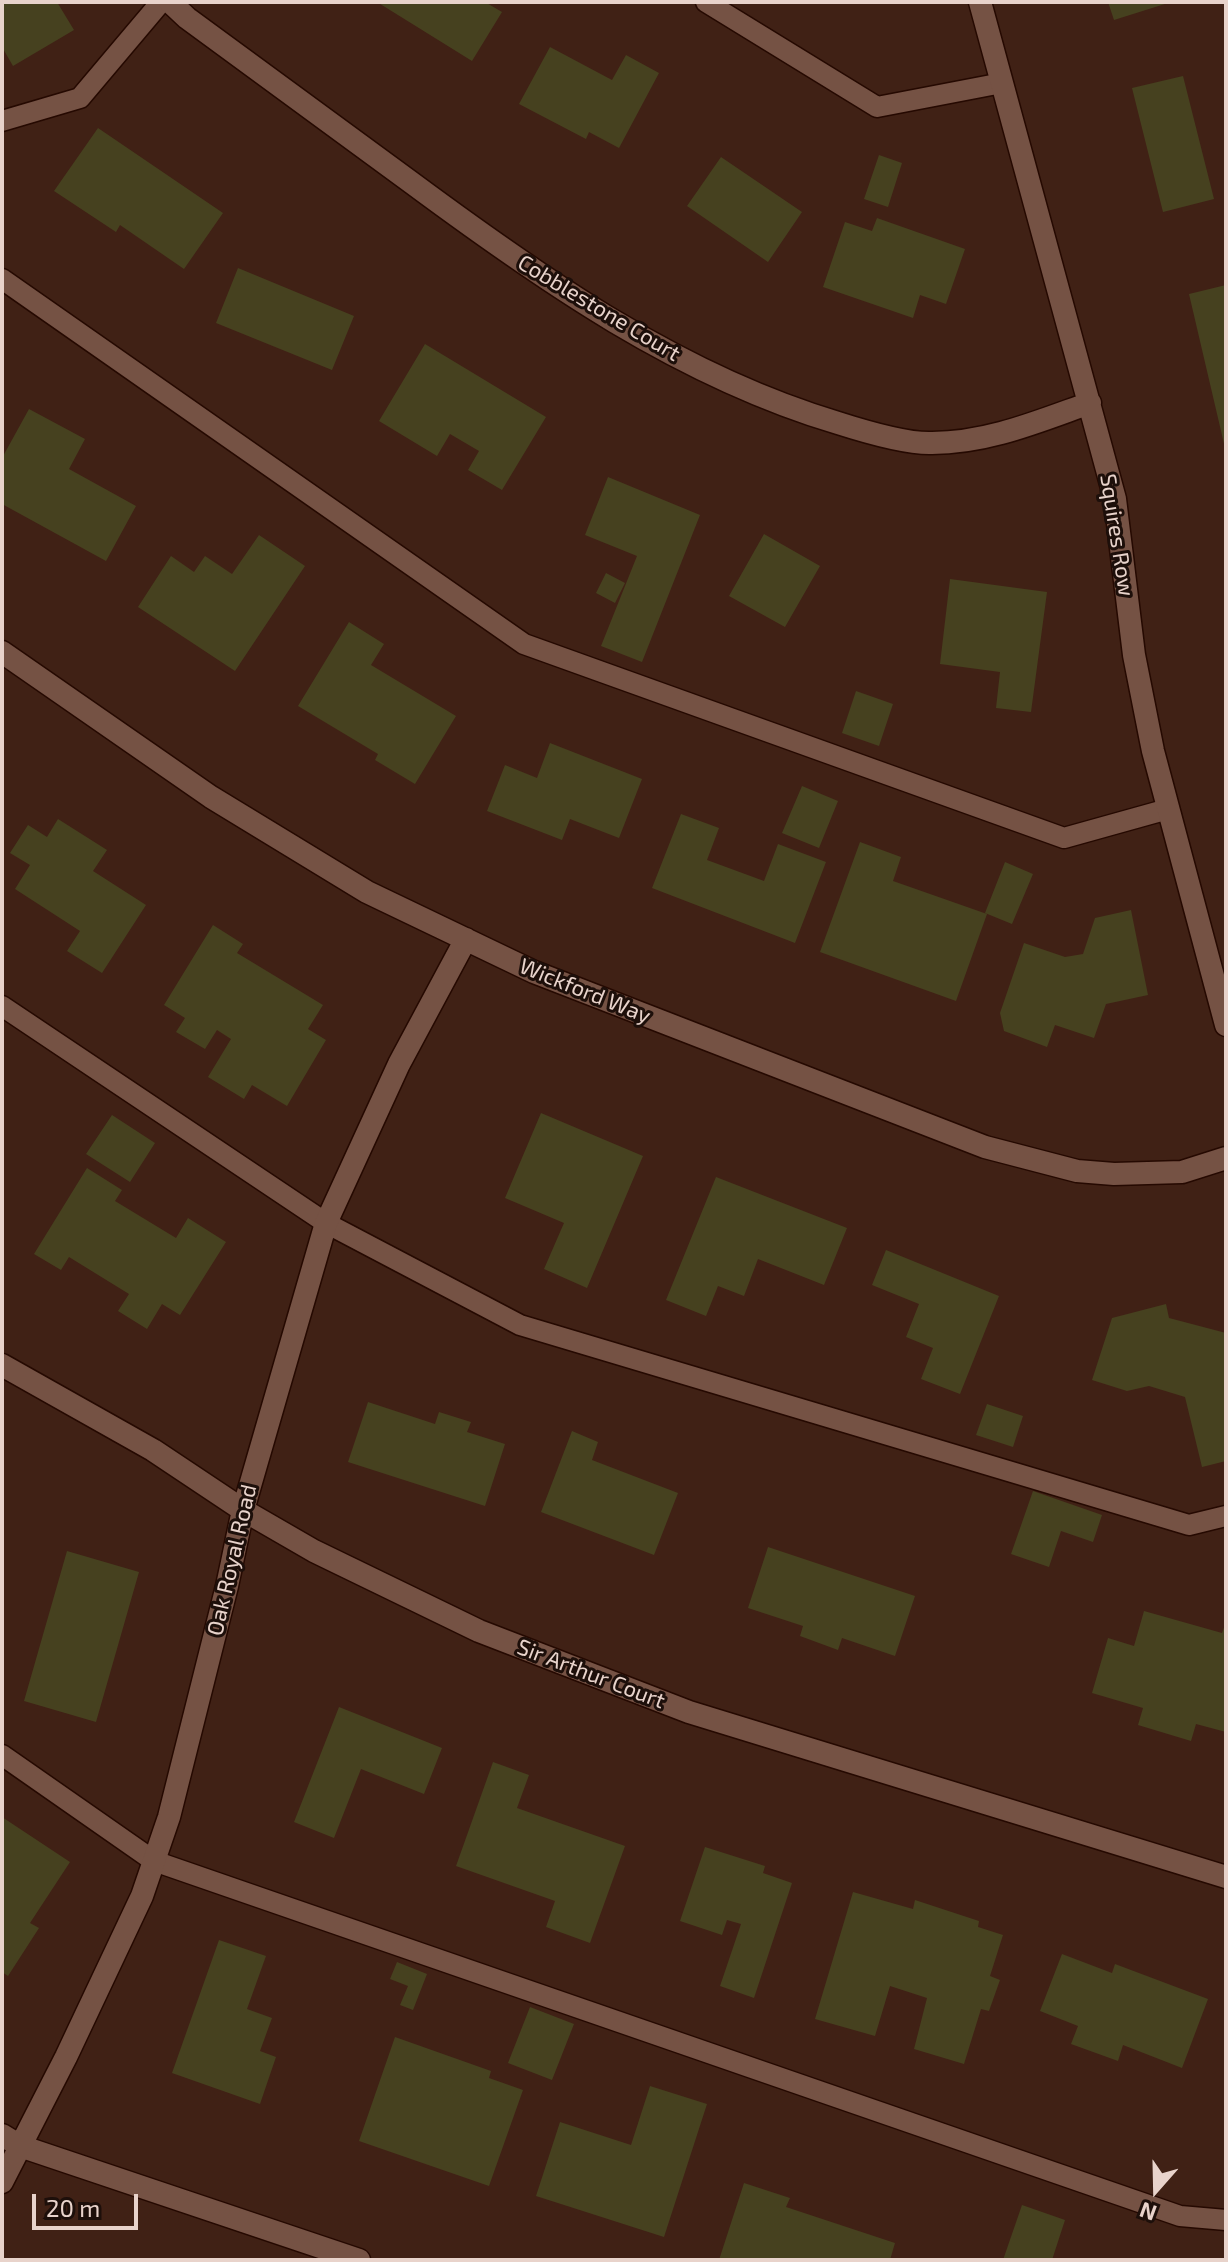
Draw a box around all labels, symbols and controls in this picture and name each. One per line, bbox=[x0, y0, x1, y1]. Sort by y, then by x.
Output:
street label: Cobblestone Court bbox=[513, 249, 685, 367]
street label: Squires Row bbox=[1094, 472, 1140, 598]
street label: Wickford Way bbox=[515, 953, 655, 1029]
street label: Oak Royal Road bbox=[202, 1482, 262, 1638]
street label: Sir Arthur Court bbox=[513, 1634, 669, 1714]
north arrow bbox=[1116, 2150, 1196, 2230]
scale bar bbox=[36, 2178, 142, 2228]
text: 20 m bbox=[46, 2193, 100, 2222]
text: N bbox=[1136, 2198, 1160, 2227]

